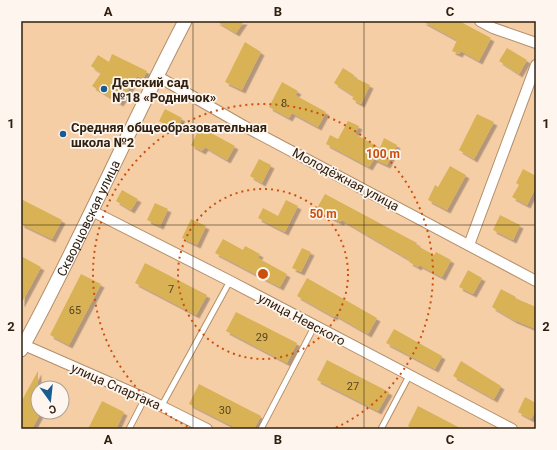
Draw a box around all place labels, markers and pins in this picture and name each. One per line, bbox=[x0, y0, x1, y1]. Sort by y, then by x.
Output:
place label: Детский сад №18 «Родничок» bbox=[112, 75, 216, 105]
marker: Детский сад №18 «Родничок» bbox=[99, 84, 109, 94]
place label: Средняя общеобразовательная школа №2 bbox=[71, 120, 267, 150]
marker: Средняя общеобразовательная школа №2 bbox=[58, 129, 68, 139]
centre of rings bbox=[256, 267, 270, 281]

